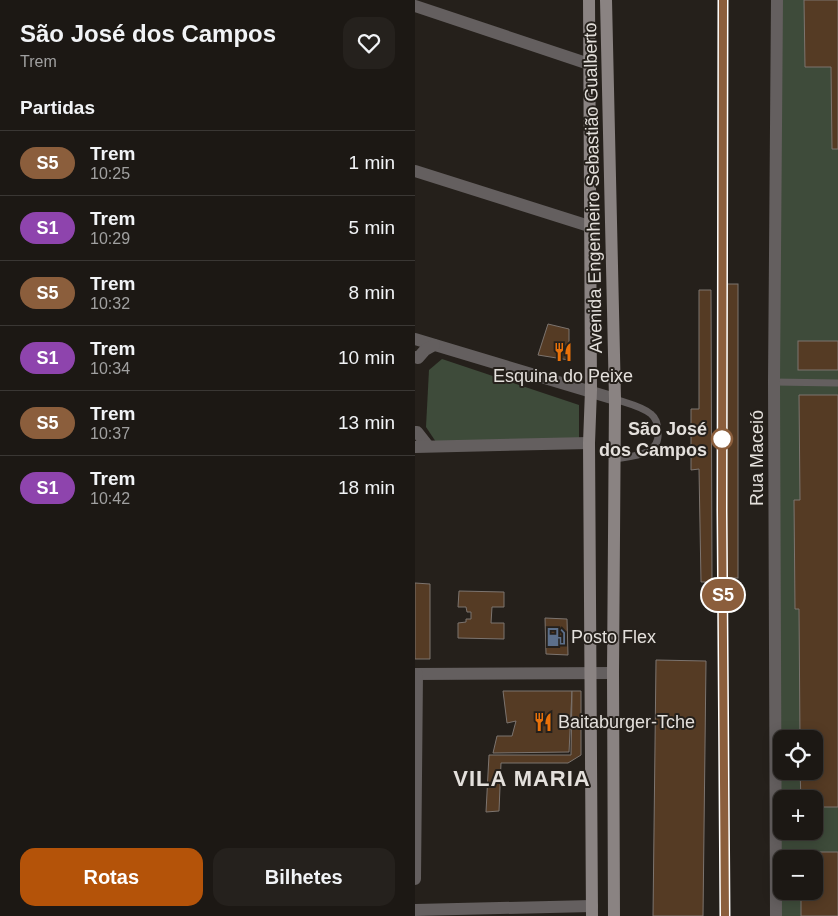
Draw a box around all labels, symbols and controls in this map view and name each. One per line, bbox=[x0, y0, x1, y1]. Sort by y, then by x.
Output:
button: heart bbox=[343, 17, 395, 69]
text: São José dos Campos bbox=[20, 20, 276, 47]
street label: Avenida Engenheiro Sebastião Gualberto bbox=[580, 22, 606, 354]
text: Trem bbox=[20, 53, 57, 70]
text: Partidas bbox=[20, 97, 95, 118]
text: Trem bbox=[90, 143, 135, 164]
text: 1 min bbox=[349, 152, 395, 173]
text: S5 bbox=[36, 153, 59, 173]
text: 10:25 bbox=[90, 165, 130, 182]
text: Trem bbox=[90, 208, 135, 229]
text: 5 min bbox=[349, 217, 395, 238]
text: S1 bbox=[36, 218, 59, 238]
text: 10:29 bbox=[90, 230, 130, 247]
text: Trem bbox=[90, 273, 135, 294]
text: 8 min bbox=[349, 282, 395, 303]
text: S5 bbox=[36, 283, 59, 303]
text: 10:32 bbox=[90, 295, 130, 312]
text: Trem bbox=[90, 338, 135, 359]
restaurant icon: Esquina do Peixe bbox=[552, 341, 574, 363]
text: 10 min bbox=[338, 347, 395, 368]
text: S1 bbox=[36, 348, 59, 368]
text: 10:34 bbox=[90, 360, 130, 377]
place label: Esquina do Peixe bbox=[493, 366, 633, 386]
text: Trem bbox=[90, 403, 135, 424]
street label: Rua Maceió bbox=[747, 410, 767, 506]
text: 13 min bbox=[338, 412, 395, 433]
text: S5 bbox=[36, 413, 59, 433]
place label: São José dos Campos bbox=[599, 419, 707, 460]
text: 10:37 bbox=[90, 425, 130, 442]
marker: São José dos Campos bbox=[711, 428, 733, 450]
text: Trem bbox=[90, 468, 135, 489]
text: 18 min bbox=[338, 477, 395, 498]
text: S1 bbox=[36, 478, 59, 498]
text: 10:42 bbox=[90, 490, 130, 507]
line badge: S5 bbox=[701, 579, 745, 611]
text: S5 bbox=[712, 585, 734, 605]
fuel station icon: Posto Flex bbox=[545, 626, 567, 648]
place label: Posto Flex bbox=[571, 627, 656, 647]
restaurant icon: Baitaburger-Tche bbox=[532, 711, 554, 733]
place label: Baitaburger-Tche bbox=[558, 712, 695, 732]
map controls bbox=[773, 730, 823, 900]
button: locate bbox=[773, 730, 823, 780]
district label: VILA MARIA bbox=[453, 766, 591, 791]
button: + bbox=[773, 790, 823, 840]
button: Rotas bbox=[20, 848, 203, 906]
button: Bilhetes bbox=[213, 848, 395, 906]
button: − bbox=[773, 850, 823, 900]

